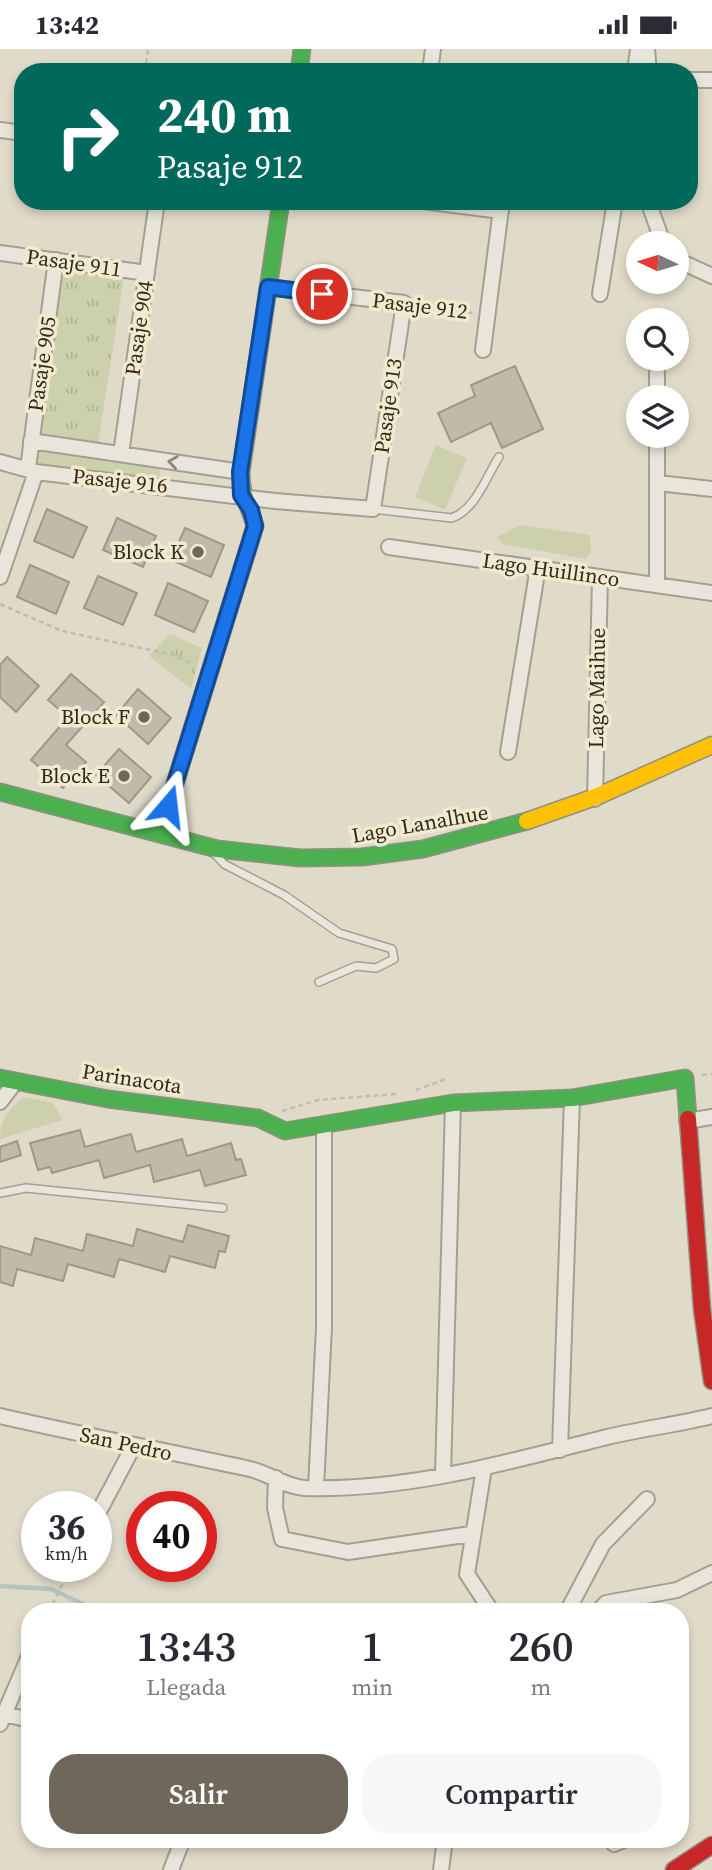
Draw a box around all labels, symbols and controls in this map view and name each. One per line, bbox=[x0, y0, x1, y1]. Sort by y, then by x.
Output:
text: 13:42 bbox=[35, 7, 99, 43]
text: 240 m bbox=[157, 81, 292, 148]
icon: right bbox=[42, 91, 133, 182]
text: Pasaje 912 bbox=[157, 145, 303, 189]
north arrow bbox=[626, 231, 690, 294]
map controls bbox=[626, 231, 689, 448]
street label: Pasaje 911 bbox=[25, 241, 124, 284]
pin bbox=[292, 264, 352, 324]
icon: arrive bbox=[303, 275, 341, 313]
street label: Pasaje 904 bbox=[117, 278, 160, 377]
street label: Pasaje 912 bbox=[371, 285, 469, 326]
button: search bbox=[626, 308, 689, 371]
street label: Pasaje 905 bbox=[20, 314, 63, 413]
street label: Pasaje 913 bbox=[366, 356, 409, 455]
button: layers bbox=[626, 385, 689, 448]
one-way arrow bbox=[167, 455, 179, 470]
street label: Pasaje 916 bbox=[71, 461, 169, 500]
place label: Block K bbox=[113, 537, 184, 566]
marker: Block K bbox=[190, 544, 206, 560]
street label: Lago Huillinco bbox=[481, 546, 621, 593]
street label: Lago Maihue bbox=[581, 627, 612, 749]
place label: Block F bbox=[61, 702, 130, 731]
marker: Block F bbox=[136, 709, 152, 725]
place label: Block E bbox=[40, 761, 110, 790]
marker: Block E bbox=[116, 768, 132, 784]
position arrow bbox=[131, 769, 205, 843]
street label: Lago Lanalhue bbox=[349, 797, 490, 850]
street label: Parinacota bbox=[80, 1056, 184, 1101]
street label: San Pedro bbox=[77, 1420, 175, 1467]
speed limit sign: 40 bbox=[126, 1491, 217, 1582]
text: 36 bbox=[48, 1503, 85, 1551]
text: km/h bbox=[45, 1541, 88, 1566]
text: 13:43 bbox=[136, 1617, 236, 1675]
text: 1 bbox=[361, 1617, 383, 1675]
text: 260 bbox=[508, 1617, 574, 1675]
text: Llegada bbox=[146, 1671, 226, 1703]
text: min bbox=[351, 1671, 393, 1703]
text: m bbox=[531, 1671, 551, 1703]
button: Salir bbox=[49, 1754, 348, 1834]
button: Compartir bbox=[362, 1754, 661, 1834]

